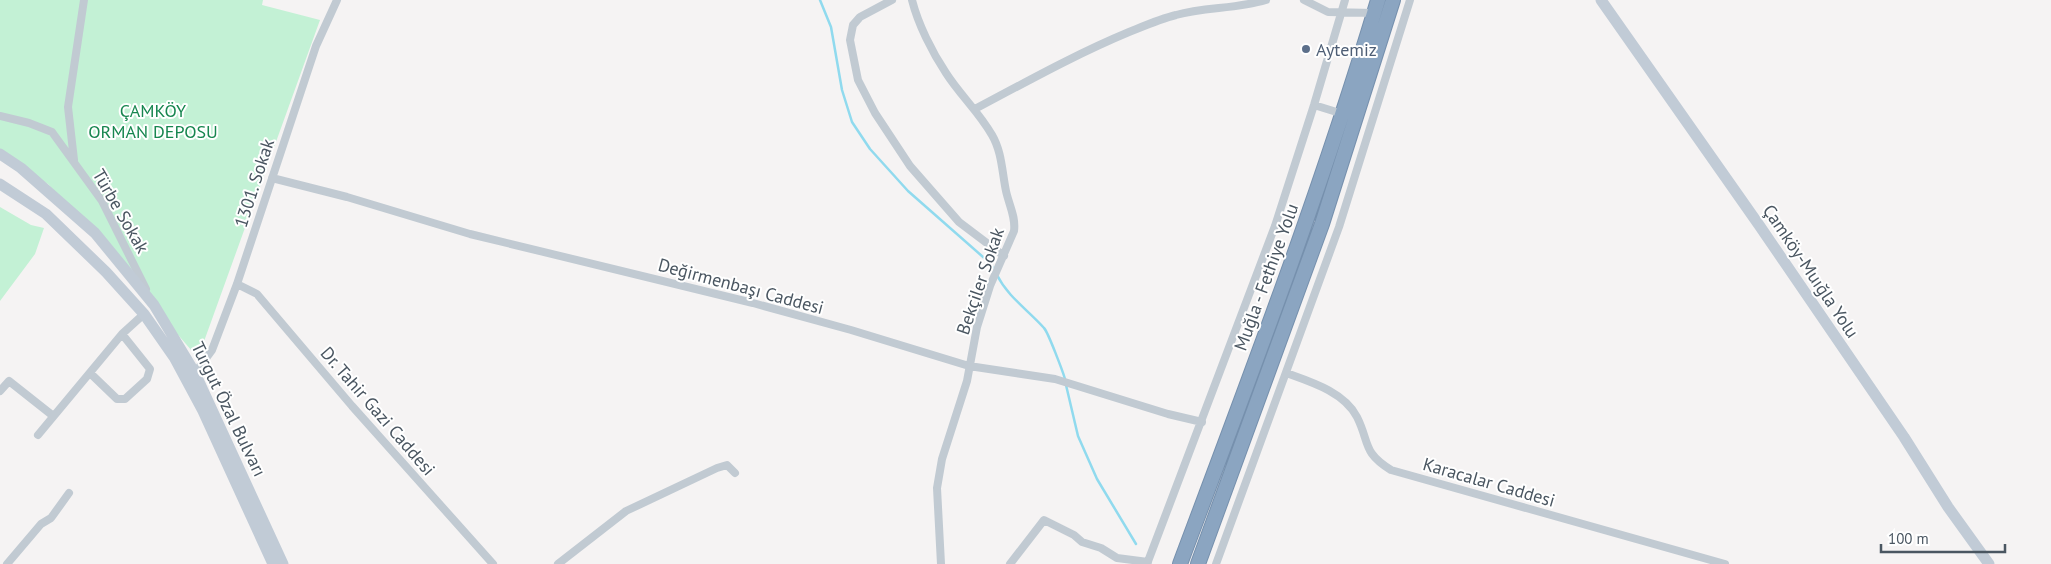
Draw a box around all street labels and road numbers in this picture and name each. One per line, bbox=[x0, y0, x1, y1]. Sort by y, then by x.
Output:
street label: 1301. Sokak bbox=[229, 135, 279, 230]
street label: Türbe Sokak bbox=[88, 165, 155, 258]
street label: Muğla - Fethiye Yolu bbox=[1229, 200, 1303, 354]
street label: Çamköy-Muığla Yolu bbox=[1758, 200, 1864, 342]
street label: Bekçiler Sokak bbox=[951, 224, 1009, 338]
street label: Değirmenbaşı Caddesi bbox=[656, 253, 826, 319]
street label: Turgut Özal Bulvarı bbox=[186, 338, 272, 480]
street label: Dr. Tahir Gazi Caddesi bbox=[316, 342, 440, 480]
street label: Karacalar Caddesi bbox=[1420, 452, 1558, 512]

